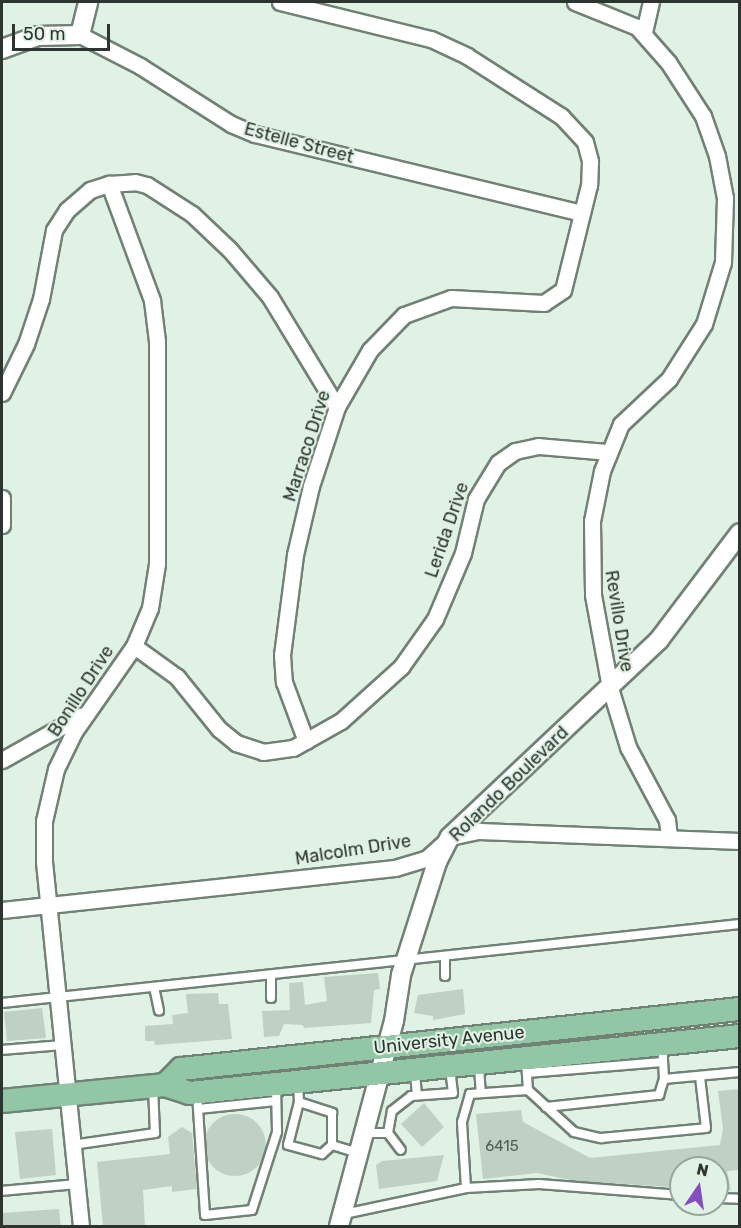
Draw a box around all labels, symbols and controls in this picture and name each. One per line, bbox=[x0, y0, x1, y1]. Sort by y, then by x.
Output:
scale bar bbox=[15, 12, 112, 50]
text: 50 m bbox=[23, 23, 66, 45]
street label: Estelle Street bbox=[242, 118, 356, 168]
street label: Marraco Drive bbox=[279, 388, 335, 504]
street label: Lerida Drive bbox=[421, 479, 473, 581]
street label: Revillo Drive bbox=[600, 569, 638, 673]
street label: Bonillo Drive bbox=[44, 641, 118, 741]
street label: Rolando Boulevard bbox=[445, 722, 573, 846]
street label: Malcolm Drive bbox=[294, 830, 412, 870]
street label: University Avenue bbox=[372, 1021, 526, 1059]
house number: 6415 bbox=[485, 1138, 519, 1156]
north arrow bbox=[669, 1156, 729, 1216]
text: N bbox=[695, 1159, 710, 1180]

